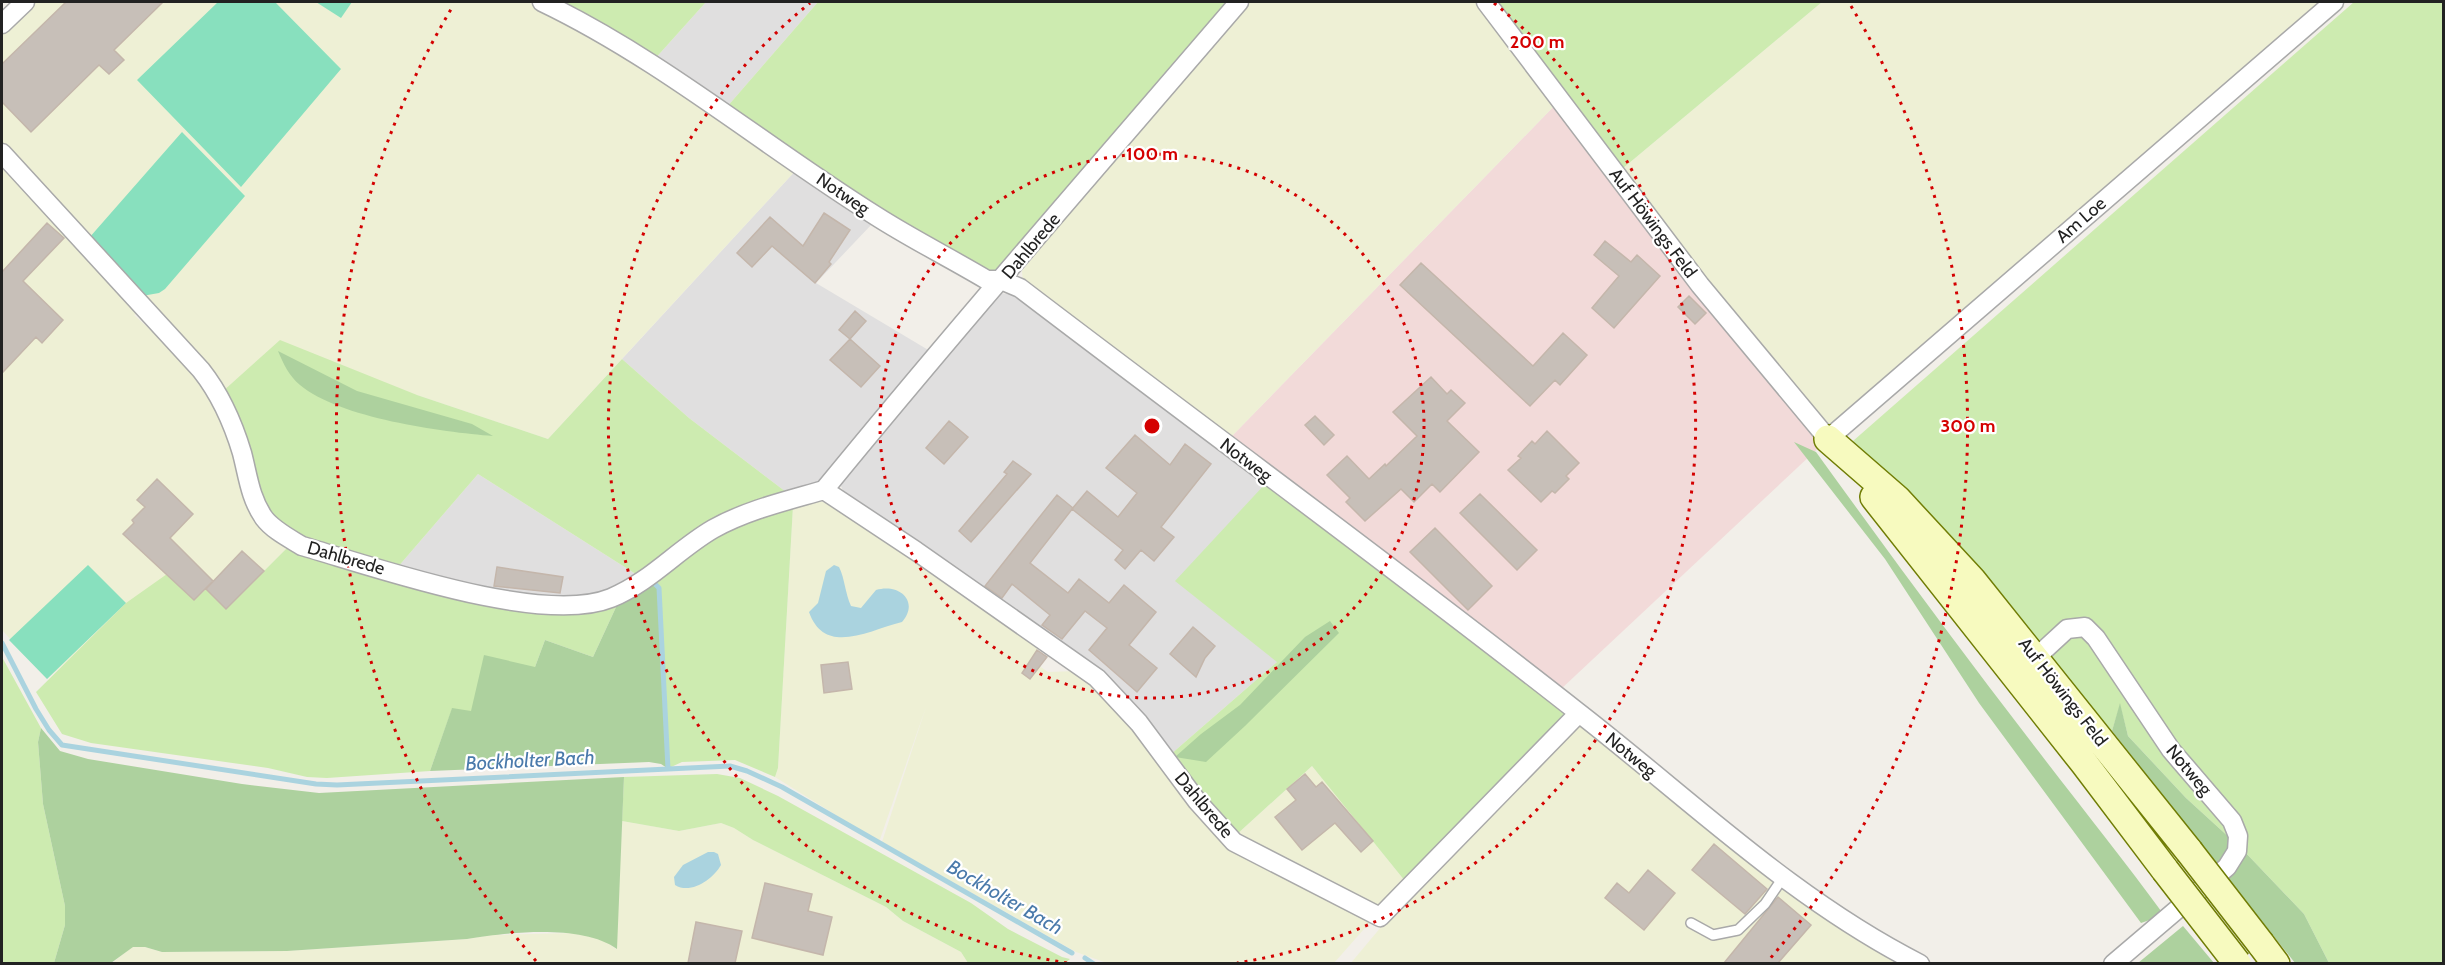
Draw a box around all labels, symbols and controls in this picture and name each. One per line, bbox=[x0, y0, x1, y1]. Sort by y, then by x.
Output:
text: 200 m bbox=[1510, 31, 1564, 53]
text: 100 m bbox=[1126, 143, 1178, 165]
street label: Auf Höwings Feld bbox=[1605, 164, 1701, 282]
street label: Notweg bbox=[812, 168, 875, 220]
street label: Am Loe bbox=[2052, 192, 2110, 248]
street label: Dahlbrede bbox=[997, 208, 1065, 284]
text: 300 m bbox=[1941, 415, 1995, 437]
centre of rings bbox=[1142, 416, 1162, 436]
street label: Notweg bbox=[1216, 433, 1277, 487]
street label: Dahlbrede bbox=[305, 536, 387, 580]
street label: Auf Höwings Feld bbox=[2014, 633, 2112, 751]
street label: Notweg bbox=[1601, 728, 1662, 783]
street label: Notweg bbox=[2161, 740, 2217, 801]
water label: Bockholter Bach bbox=[465, 745, 595, 775]
street label: Dahlbrede bbox=[1170, 767, 1238, 843]
water label: Bockholter Bach bbox=[943, 854, 1067, 940]

